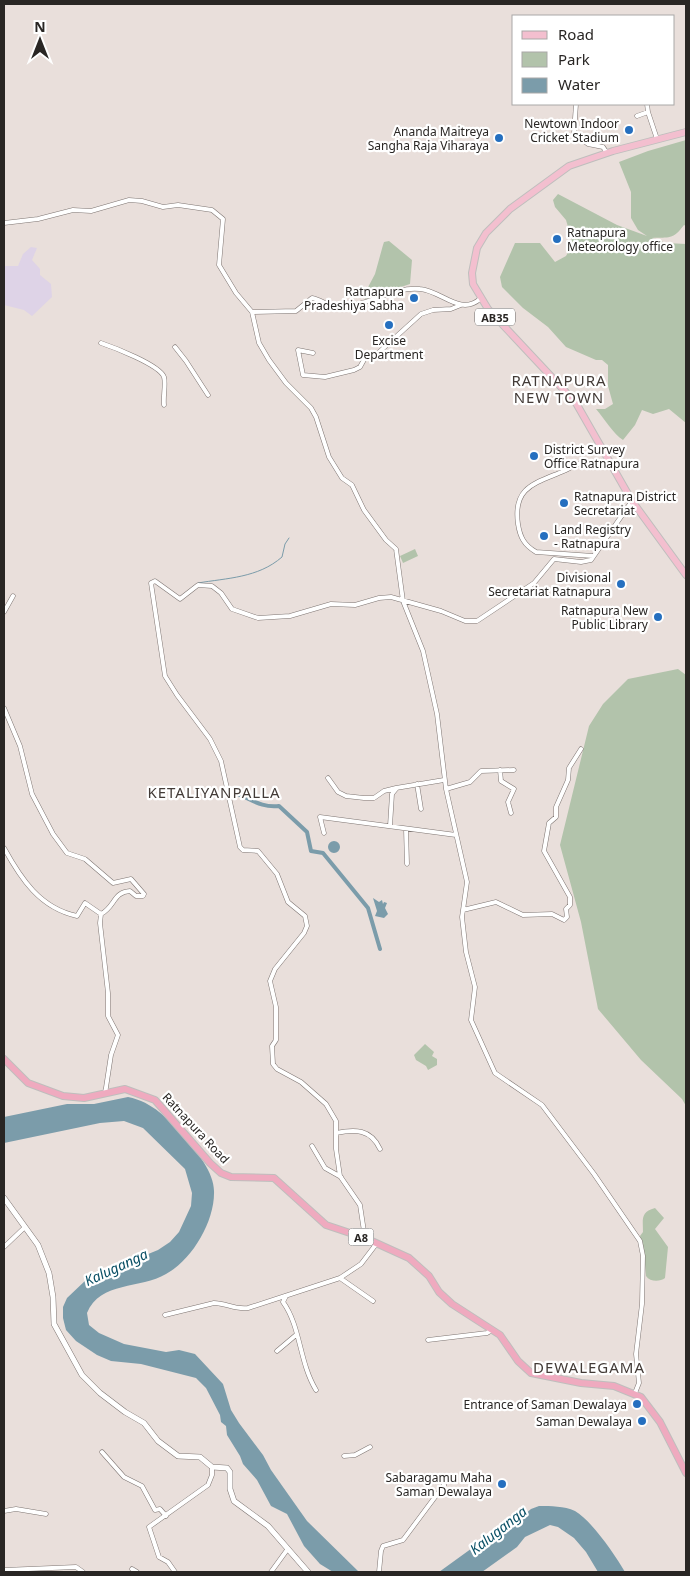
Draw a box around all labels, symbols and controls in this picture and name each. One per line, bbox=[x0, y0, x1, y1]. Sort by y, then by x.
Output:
north arrow bbox=[15, 15, 65, 65]
legend bbox=[512, 15, 675, 105]
text: N bbox=[34, 17, 46, 36]
text: Road bbox=[558, 24, 594, 44]
text: Park bbox=[558, 49, 590, 69]
text: Water bbox=[558, 74, 600, 94]
place label: Newtown Indoor Cricket Stadium bbox=[524, 115, 619, 146]
place label: Ananda Maitreya Sangha Raja Viharaya bbox=[368, 123, 489, 154]
marker: Newtown Indoor Cricket Stadium bbox=[623, 124, 635, 136]
marker: Ananda Maitreya Sangha Raja Viharaya bbox=[493, 132, 505, 144]
place label: Ratnapura Meteorology office bbox=[567, 224, 673, 255]
marker: Ratnapura Meteorology office bbox=[551, 233, 563, 245]
place label: Ratnapura Pradeshiya Sabha bbox=[304, 283, 404, 314]
marker: Ratnapura Pradeshiya Sabha bbox=[408, 292, 420, 304]
road number: AB35 bbox=[475, 308, 515, 326]
marker: Excise Department bbox=[383, 319, 395, 331]
place label: Excise Department bbox=[355, 332, 424, 363]
district label: RATNAPURA NEW TOWN bbox=[511, 370, 607, 407]
place label: District Survey Office Ratnapura bbox=[544, 441, 639, 472]
marker: District Survey Office Ratnapura bbox=[528, 450, 540, 462]
place label: Ratnapura District Secretariat bbox=[574, 488, 677, 519]
marker: Ratnapura District Secretariat bbox=[558, 497, 570, 509]
place label: Land Registry - Ratnapura bbox=[554, 521, 632, 552]
marker: Land Registry - Ratnapura bbox=[538, 530, 550, 542]
place label: Divisional Secretariat Ratnapura bbox=[488, 569, 611, 600]
marker: Divisional Secretariat Ratnapura bbox=[615, 578, 627, 590]
place label: Ratnapura New Public Library bbox=[561, 602, 649, 633]
marker: Ratnapura New Public Library bbox=[652, 611, 664, 623]
district label: KETALIYANPALLA bbox=[147, 782, 281, 802]
street label: Ratnapura Road bbox=[159, 1089, 233, 1167]
road number: A8 bbox=[348, 1228, 374, 1246]
water label: Kaluganga bbox=[81, 1244, 151, 1290]
district label: DEWALEGAMA bbox=[533, 1357, 645, 1377]
place label: Entrance of Saman Dewalaya bbox=[464, 1396, 627, 1413]
marker: Entrance of Saman Dewalaya bbox=[631, 1398, 643, 1410]
place label: Saman Dewalaya bbox=[536, 1413, 632, 1430]
marker: Saman Dewalaya bbox=[636, 1415, 648, 1427]
place label: Sabaragamu Maha Saman Dewalaya bbox=[385, 1469, 492, 1500]
marker: Sabaragamu Maha Saman Dewalaya bbox=[496, 1478, 508, 1490]
water label: Kaluganga bbox=[465, 1502, 531, 1558]

